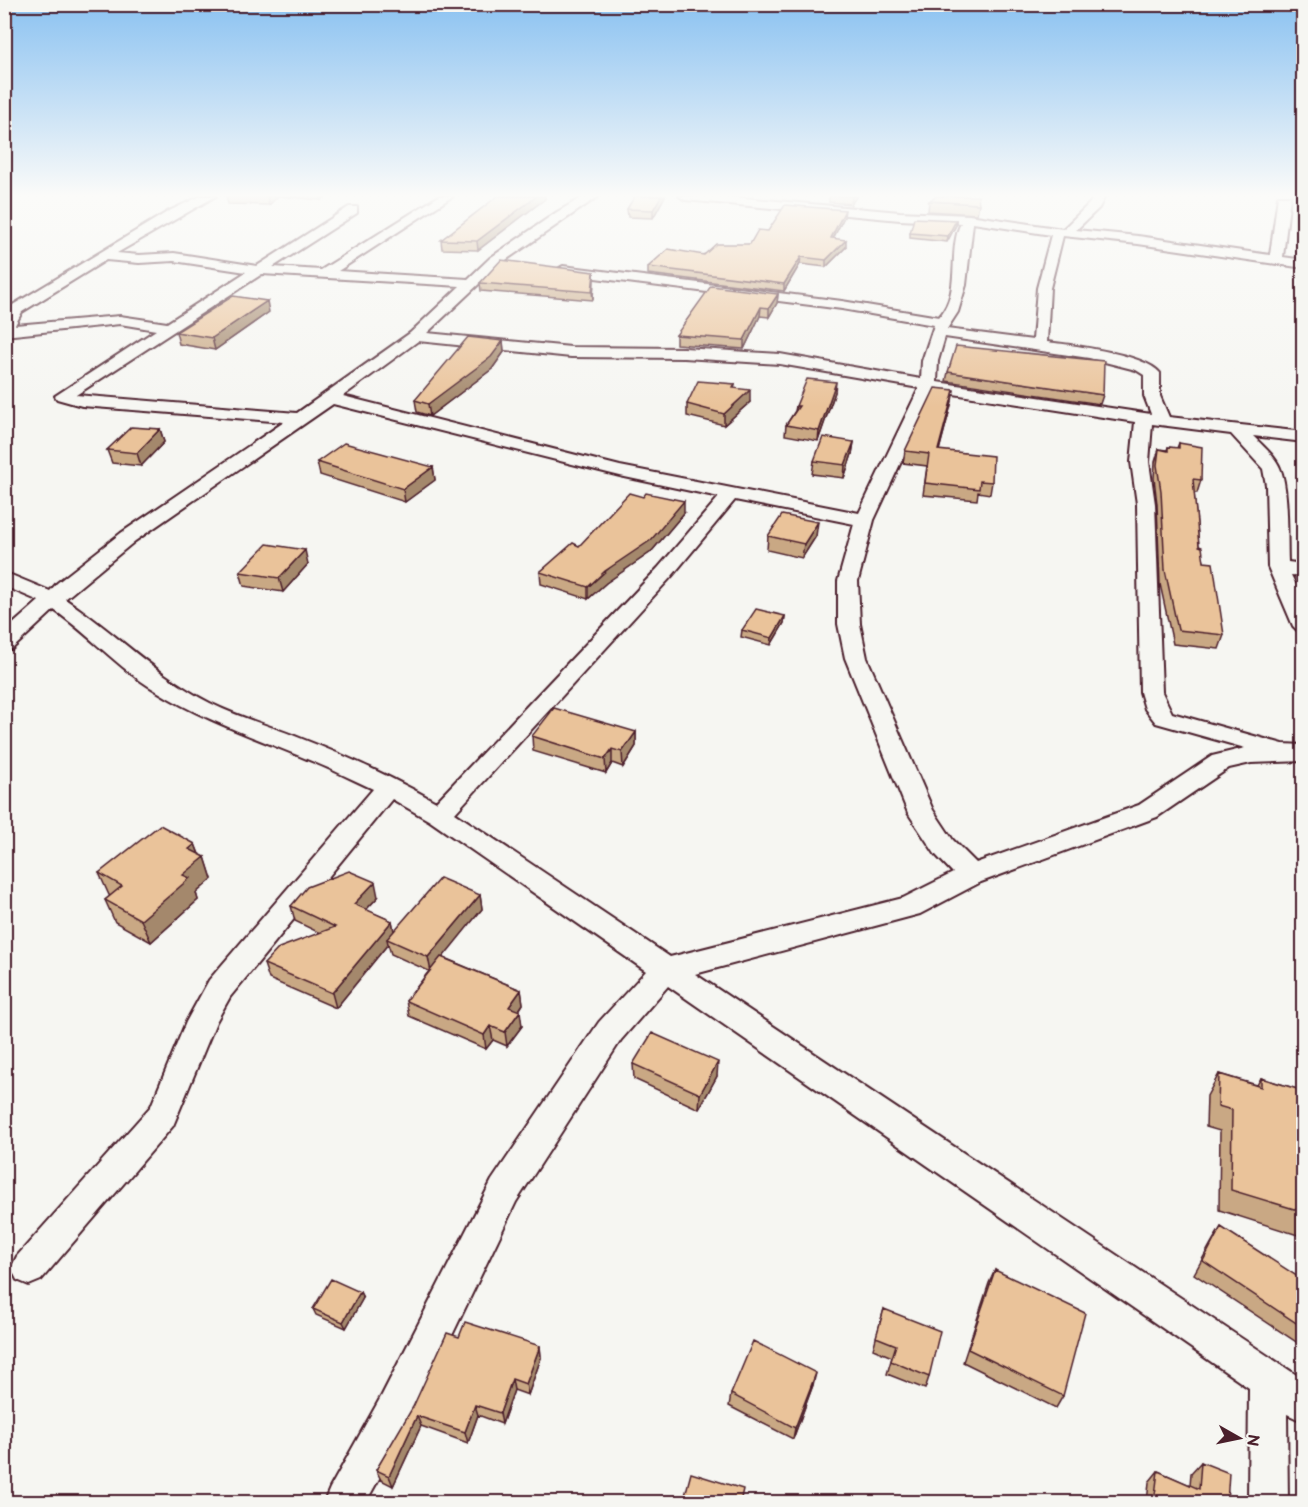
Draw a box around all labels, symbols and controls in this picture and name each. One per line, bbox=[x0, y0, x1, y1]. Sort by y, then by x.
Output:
north arrow bbox=[1209, 1408, 1269, 1468]
text: N bbox=[1242, 1433, 1263, 1448]

